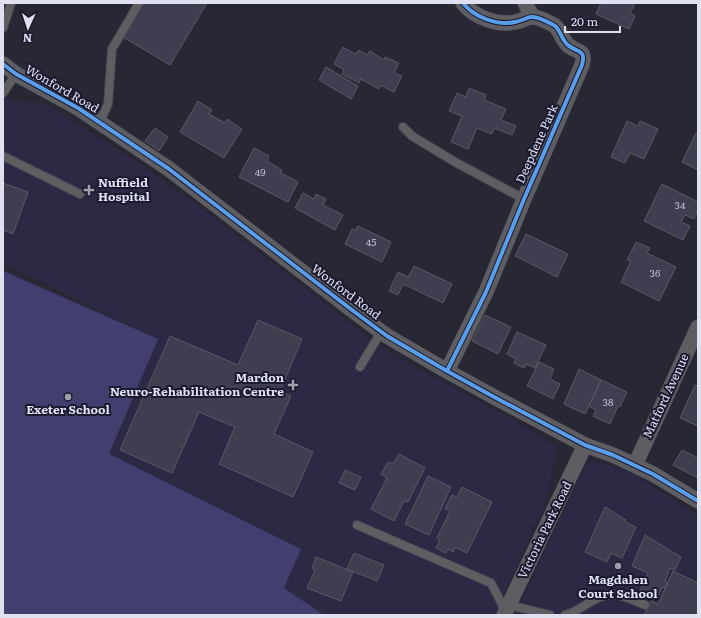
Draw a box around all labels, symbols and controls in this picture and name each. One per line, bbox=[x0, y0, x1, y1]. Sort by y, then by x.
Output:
north arrow bbox=[8, 8, 48, 48]
scale bar bbox=[565, 8, 620, 34]
text: 20 m bbox=[571, 12, 598, 30]
text: N bbox=[22, 31, 32, 47]
street label: Wonford Road bbox=[22, 60, 103, 117]
street label: Deepdene Park bbox=[511, 100, 562, 186]
house number: 49 bbox=[255, 164, 265, 179]
place label: Nuffield Hospital bbox=[98, 173, 151, 205]
marker: Nuffield Hospital bbox=[83, 184, 95, 196]
house number: 34 bbox=[675, 197, 686, 212]
house number: 45 bbox=[366, 234, 376, 249]
street label: Wonford Road bbox=[308, 259, 386, 324]
house number: 36 bbox=[650, 265, 661, 280]
street label: Matford Avenue bbox=[638, 350, 693, 441]
place label: Mardon Neuro-Rehabilitation Centre bbox=[110, 368, 285, 400]
marker: Mardon Neuro-Rehabilitation Centre bbox=[287, 379, 299, 391]
marker: Exeter School bbox=[63, 392, 73, 402]
house number: 38 bbox=[603, 394, 614, 409]
place label: Exeter School bbox=[26, 400, 111, 418]
street label: Victoria Park Road bbox=[513, 477, 576, 581]
marker: Magdalen Court School bbox=[613, 561, 623, 571]
place label: Magdalen Court School bbox=[578, 570, 658, 602]

